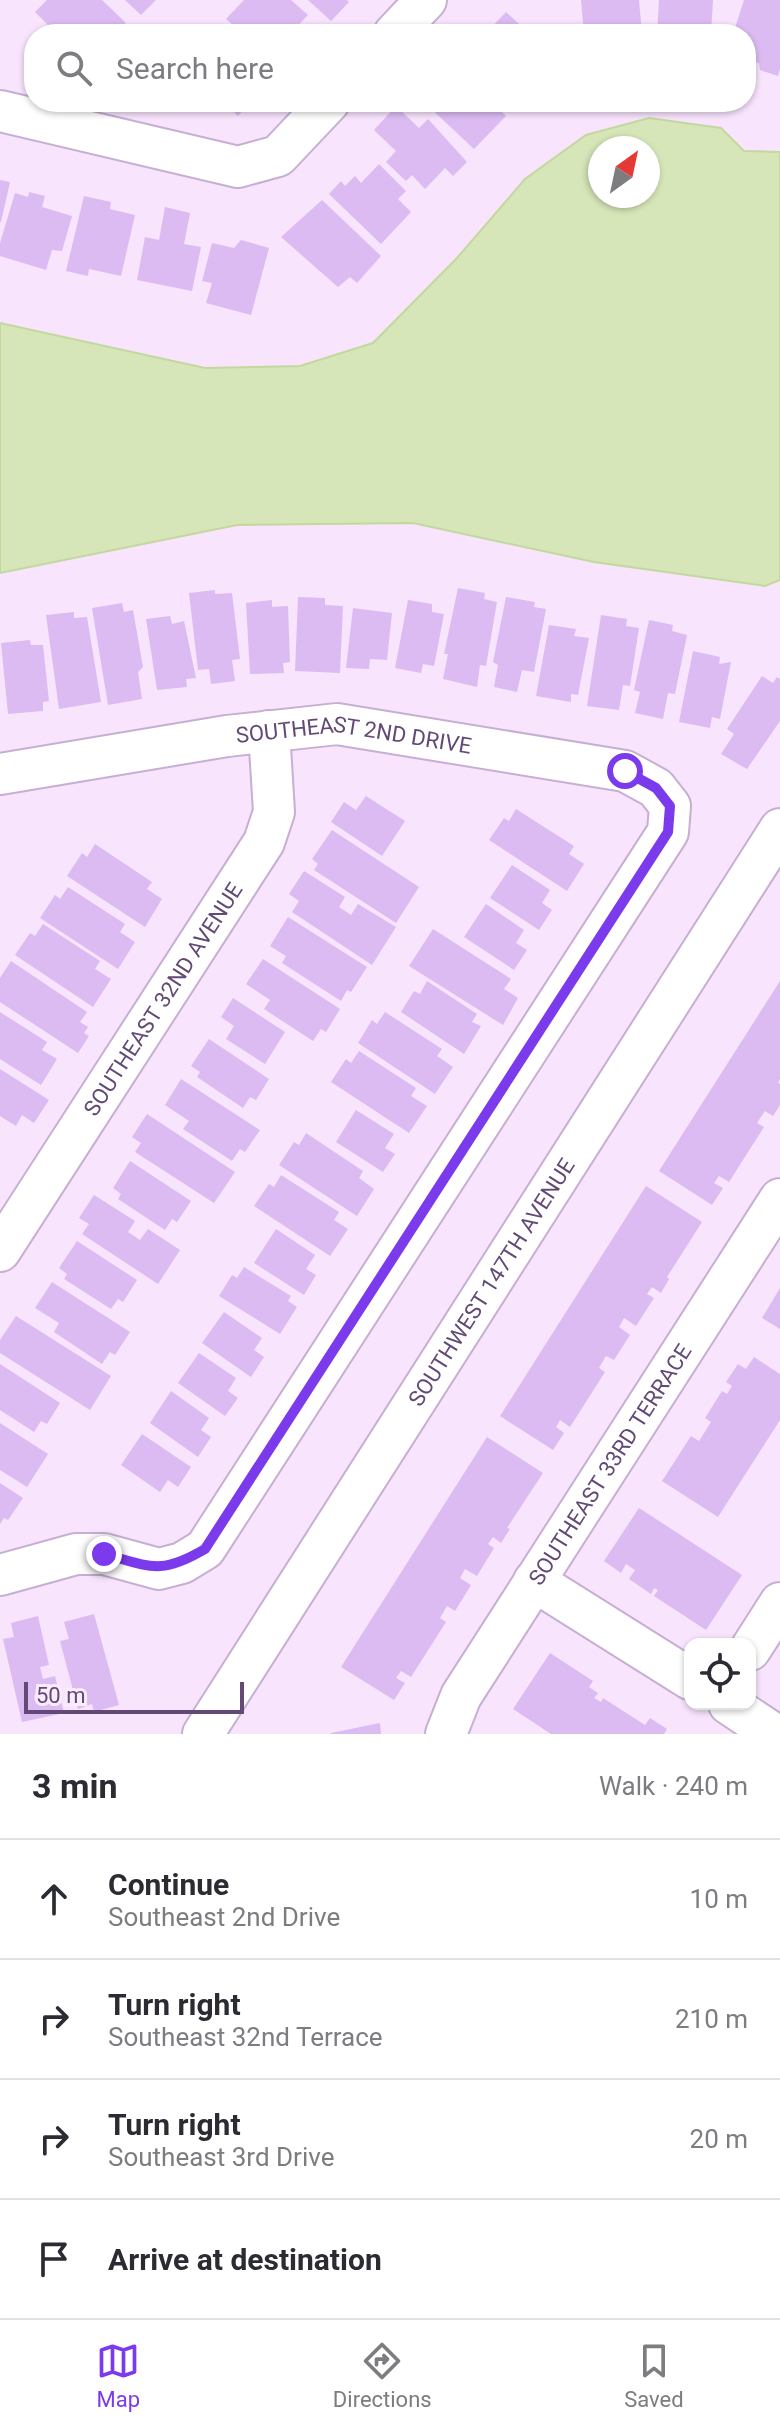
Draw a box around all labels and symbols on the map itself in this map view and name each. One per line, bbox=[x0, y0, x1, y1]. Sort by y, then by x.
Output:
north arrow bbox=[588, 136, 660, 208]
street label: SOUTHEAST 2ND DRIVE bbox=[234, 711, 473, 758]
route start bbox=[607, 753, 643, 789]
street label: SOUTHEAST 32ND AVENUE bbox=[78, 878, 247, 1120]
street label: SOUTHWEST 147TH AVENUE bbox=[403, 1154, 579, 1410]
street label: SOUTHEAST 33RD TERRACE bbox=[523, 1339, 696, 1589]
route end bbox=[86, 1536, 122, 1572]
scale bar bbox=[24, 1678, 244, 1714]

